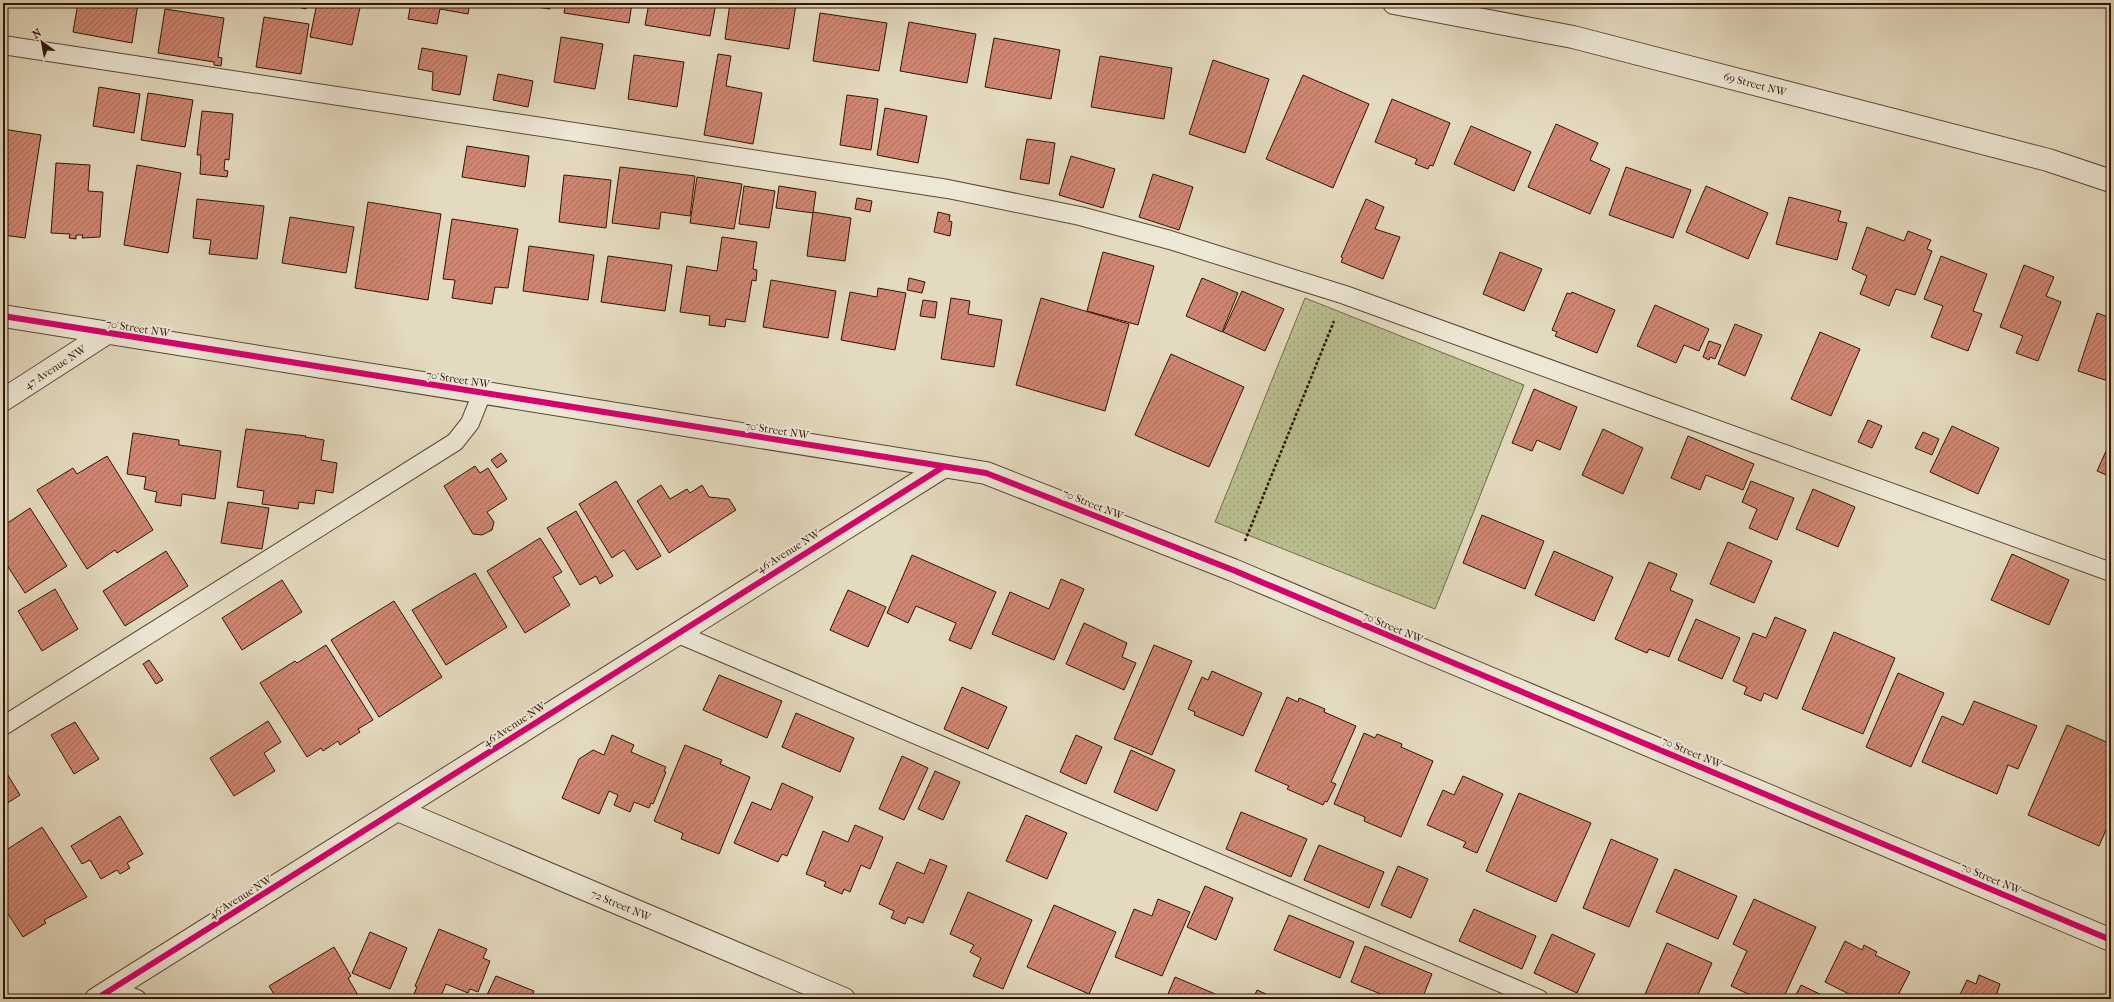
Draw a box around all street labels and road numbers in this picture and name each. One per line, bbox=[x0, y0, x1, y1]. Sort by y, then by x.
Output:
street label: 69 Street NW bbox=[1722, 70, 1789, 99]
street label: 70 Street NW bbox=[105, 317, 172, 340]
street label: 47 Avenue NW bbox=[22, 342, 90, 392]
street label: 70 Street NW bbox=[425, 368, 492, 391]
street label: 70 Street NW bbox=[744, 419, 811, 442]
street label: 70 Street NW bbox=[1061, 486, 1126, 523]
street label: 46 Avenue NW bbox=[754, 526, 823, 576]
street label: 70 Street NW bbox=[1361, 609, 1426, 646]
street label: 46 Avenue NW bbox=[481, 699, 549, 749]
street label: 70 Street NW bbox=[1660, 734, 1725, 771]
street label: 70 Street NW bbox=[1959, 860, 2024, 897]
street label: 46 Avenue NW bbox=[206, 872, 275, 922]
street label: 72 Street NW bbox=[589, 887, 654, 924]

